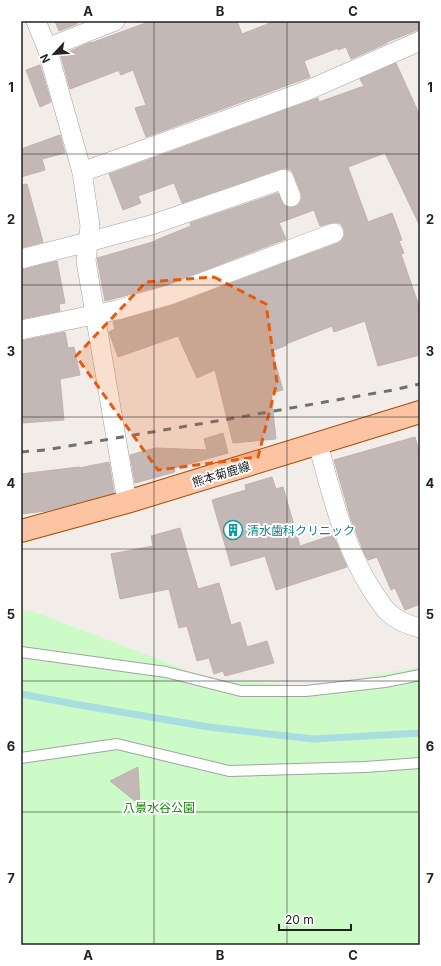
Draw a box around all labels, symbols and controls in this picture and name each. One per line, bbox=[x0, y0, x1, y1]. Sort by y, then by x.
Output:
text: A bbox=[83, 3, 93, 19]
text: B bbox=[216, 3, 225, 19]
text: C bbox=[348, 3, 358, 19]
north arrow bbox=[34, 34, 74, 74]
text: N bbox=[37, 52, 53, 65]
text: 1 bbox=[8, 79, 14, 95]
text: 1 bbox=[427, 79, 433, 95]
text: 2 bbox=[7, 211, 15, 227]
text: 2 bbox=[426, 211, 434, 227]
text: 3 bbox=[7, 343, 15, 359]
text: 3 bbox=[426, 343, 434, 359]
street label: 熊本菊鹿線 bbox=[190, 458, 252, 490]
text: 4 bbox=[7, 475, 16, 491]
text: 4 bbox=[426, 475, 435, 491]
building icon: 清水歯科クリニック bbox=[222, 519, 244, 541]
place label: 清水歯科クリニック bbox=[247, 523, 355, 538]
text: 5 bbox=[7, 606, 15, 622]
text: 5 bbox=[426, 606, 434, 622]
text: 6 bbox=[7, 738, 15, 754]
text: 6 bbox=[426, 738, 434, 754]
park label: 八景水谷公園 bbox=[123, 800, 195, 815]
text: 7 bbox=[7, 870, 15, 886]
text: 7 bbox=[426, 870, 434, 886]
scale bar bbox=[279, 906, 351, 932]
text: 20 m bbox=[285, 912, 314, 927]
text: A bbox=[83, 947, 93, 963]
text: B bbox=[216, 947, 225, 963]
text: C bbox=[348, 947, 358, 963]

